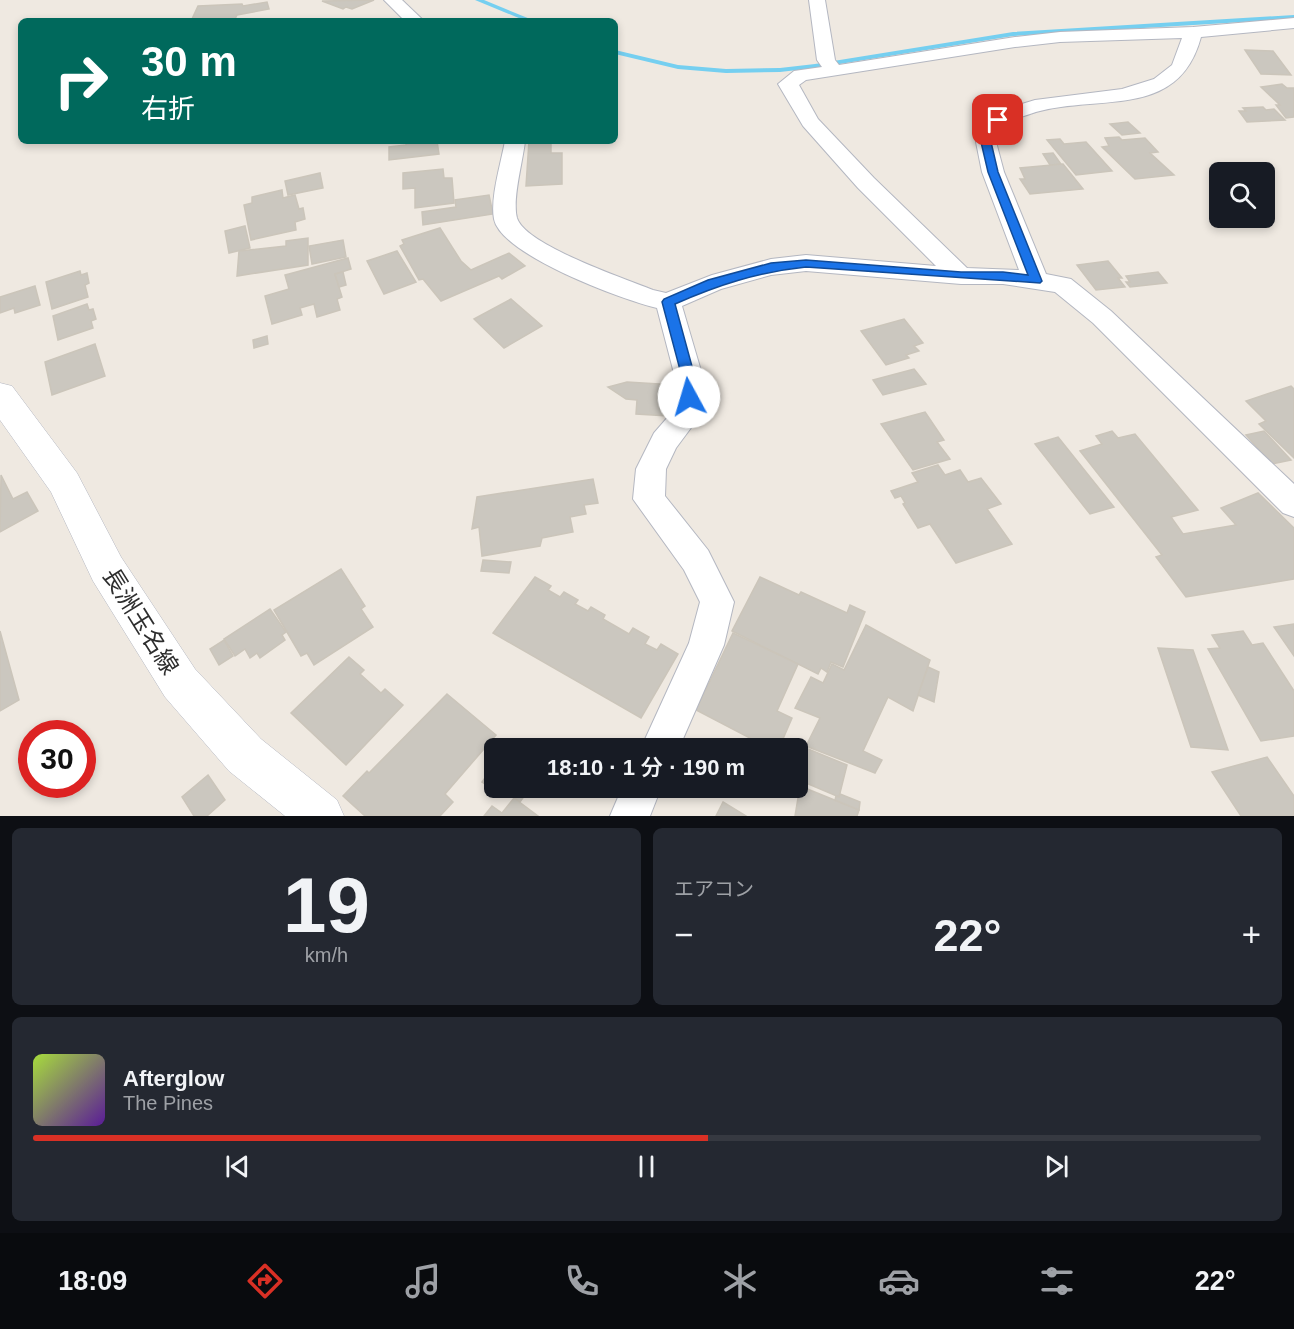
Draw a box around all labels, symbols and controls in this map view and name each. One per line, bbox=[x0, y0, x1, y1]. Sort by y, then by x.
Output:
text: 30 m bbox=[141, 38, 237, 85]
icon: right bbox=[42, 42, 120, 120]
text: 右折 bbox=[141, 94, 195, 124]
pin bbox=[972, 94, 1023, 145]
icon: arrive bbox=[981, 103, 1014, 136]
map controls bbox=[1209, 162, 1275, 228]
button: search bbox=[1209, 162, 1275, 228]
position arrow bbox=[657, 365, 721, 429]
street label: 長洲玉名線 bbox=[98, 563, 184, 679]
speed limit sign: 30 bbox=[18, 720, 96, 798]
text: 18:10 · 1 分 · 190 m bbox=[547, 755, 745, 780]
text: 19 bbox=[283, 861, 370, 949]
text: エアコン bbox=[674, 878, 754, 900]
text: 22° bbox=[933, 910, 1002, 961]
text: − bbox=[674, 916, 693, 953]
text: + bbox=[1242, 916, 1261, 953]
text: km/h bbox=[305, 944, 348, 966]
text: Afterglow bbox=[123, 1066, 224, 1091]
text: The Pines bbox=[123, 1092, 213, 1114]
icon: previous bbox=[221, 1150, 254, 1183]
icon: pause bbox=[630, 1150, 663, 1183]
icon: next bbox=[1040, 1150, 1073, 1183]
icon: directions bbox=[244, 1260, 286, 1302]
icon: music bbox=[402, 1260, 444, 1302]
icon: phone bbox=[561, 1260, 603, 1302]
icon: climate bbox=[719, 1260, 761, 1302]
icon: car bbox=[878, 1260, 920, 1302]
icon: filters bbox=[1036, 1260, 1078, 1302]
text: 18:09 bbox=[58, 1266, 127, 1296]
text: 22° bbox=[1195, 1266, 1236, 1296]

